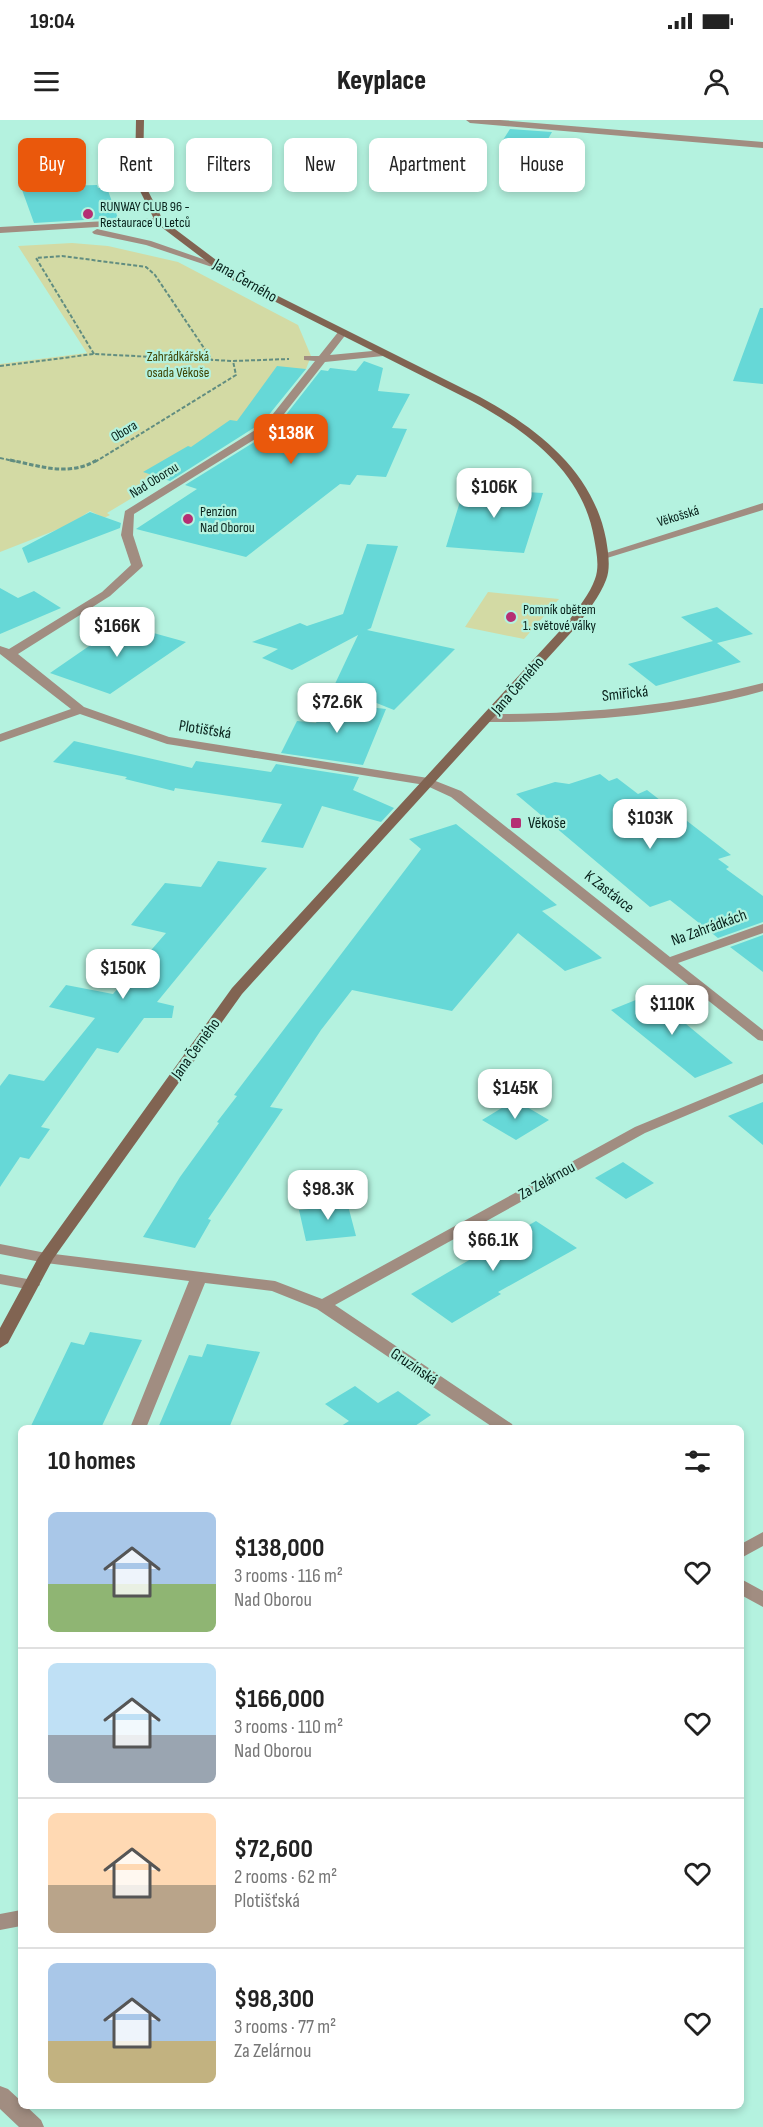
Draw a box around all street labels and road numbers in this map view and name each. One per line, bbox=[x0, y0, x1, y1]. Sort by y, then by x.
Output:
street label: Jana Černého bbox=[209, 255, 280, 307]
street label: Obora bbox=[108, 417, 140, 445]
street label: Nad Oborou bbox=[126, 458, 182, 502]
street label: Věkošská bbox=[655, 502, 701, 530]
street label: Jana Černého bbox=[487, 653, 548, 720]
street label: Smiřická bbox=[601, 682, 649, 706]
street label: Plotišťská bbox=[177, 716, 233, 744]
street label: K Zastávce bbox=[580, 867, 638, 917]
street label: Na Zahrádkách bbox=[669, 906, 749, 950]
street label: Jana Černého bbox=[167, 1015, 224, 1084]
street label: Za Zelárnou bbox=[515, 1158, 579, 1204]
street label: Gruzínská bbox=[387, 1344, 441, 1390]

